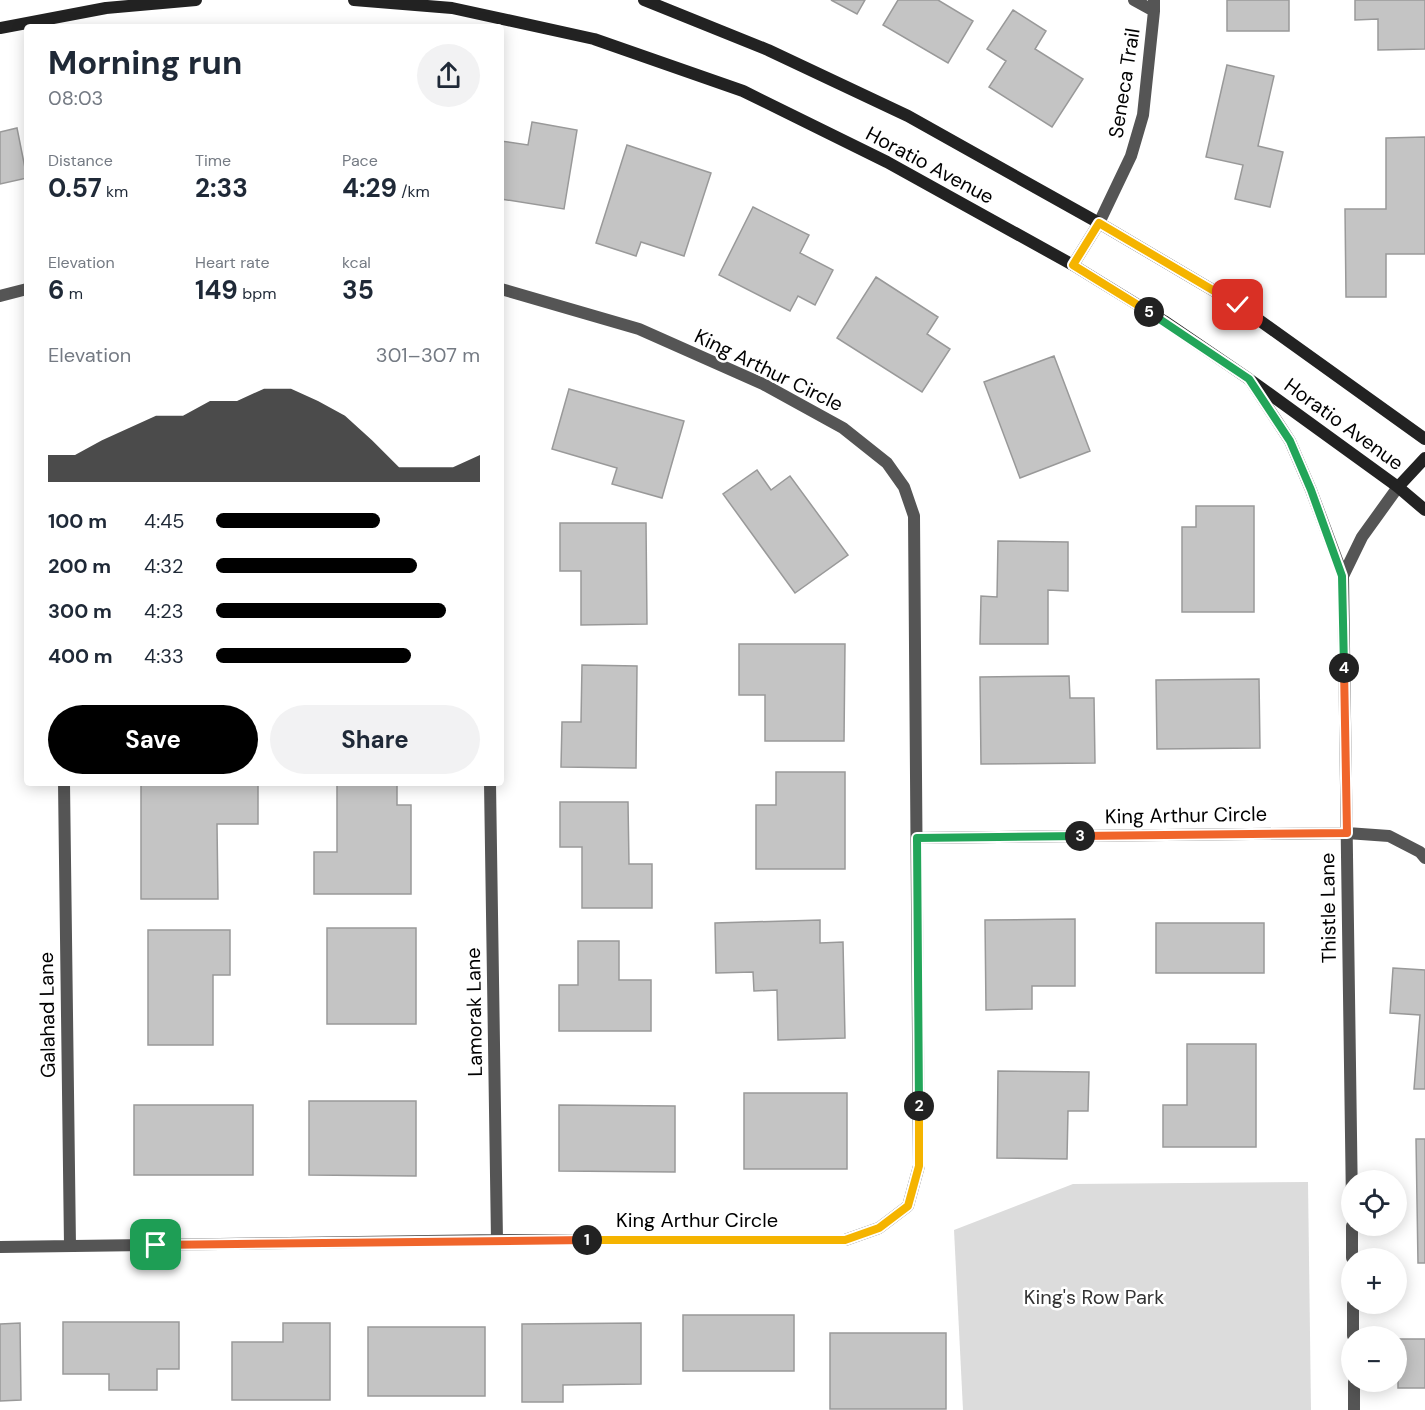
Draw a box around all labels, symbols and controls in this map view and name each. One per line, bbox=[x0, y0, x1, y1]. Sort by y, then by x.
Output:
street label: Seneca Trail bbox=[1102, 26, 1146, 140]
text: Morning run bbox=[48, 41, 242, 84]
button: share bbox=[417, 44, 480, 107]
text: 08:03 bbox=[48, 85, 103, 111]
street label: Horatio Avenue bbox=[862, 120, 998, 210]
text: Distance bbox=[48, 150, 113, 171]
text: Time bbox=[195, 150, 231, 171]
text: Pace bbox=[342, 150, 378, 171]
text: 0.57 bbox=[48, 171, 102, 205]
text: 2:33 bbox=[195, 171, 248, 205]
text: 4:29 bbox=[342, 171, 397, 205]
text: km bbox=[102, 181, 128, 202]
text: /km bbox=[397, 181, 430, 202]
text: Elevation bbox=[48, 252, 115, 273]
text: Heart rate bbox=[195, 252, 270, 273]
text: kcal bbox=[342, 252, 371, 273]
text: 6 bbox=[48, 273, 64, 307]
text: 149 bbox=[195, 273, 238, 307]
text: 35 bbox=[342, 273, 374, 307]
pin bbox=[1212, 279, 1263, 330]
text: m bbox=[64, 283, 83, 304]
text: bpm bbox=[238, 283, 276, 304]
icon: check bbox=[1221, 288, 1254, 321]
pin: 5 bbox=[1134, 297, 1164, 327]
text: 5 bbox=[1144, 301, 1154, 322]
street label: King Arthur Circle bbox=[690, 323, 848, 417]
text: Elevation bbox=[48, 342, 131, 368]
text: 301–307 m bbox=[376, 342, 480, 368]
street label: Horatio Avenue bbox=[1279, 372, 1409, 476]
text: 100 m bbox=[48, 508, 107, 534]
text: 4:45 bbox=[144, 508, 185, 534]
text: 200 m bbox=[48, 553, 111, 579]
text: 4:32 bbox=[144, 553, 184, 579]
text: 300 m bbox=[48, 598, 112, 624]
text: 4:23 bbox=[144, 598, 184, 624]
text: 400 m bbox=[48, 643, 113, 669]
text: 4:33 bbox=[144, 643, 184, 669]
pin: 4 bbox=[1329, 653, 1359, 683]
text: 4 bbox=[1339, 657, 1349, 678]
button: Save bbox=[48, 705, 258, 774]
button: Share bbox=[270, 705, 480, 774]
street label: King Arthur Circle bbox=[1105, 801, 1267, 829]
pin: 3 bbox=[1065, 821, 1095, 851]
text: 3 bbox=[1075, 825, 1085, 846]
street label: Thistle Lane bbox=[1314, 853, 1342, 963]
street label: Lamorak Lane bbox=[460, 947, 488, 1077]
street label: Galahad Lane bbox=[33, 952, 61, 1078]
pin: 2 bbox=[904, 1091, 934, 1121]
text: 2 bbox=[914, 1095, 924, 1116]
map controls bbox=[1341, 1170, 1407, 1392]
button: locate bbox=[1341, 1170, 1407, 1236]
street label: King Arthur Circle bbox=[616, 1207, 778, 1233]
pin bbox=[130, 1219, 181, 1270]
pin: 1 bbox=[572, 1225, 602, 1255]
icon: arrive bbox=[139, 1228, 172, 1261]
text: 1 bbox=[584, 1229, 590, 1250]
button: + bbox=[1341, 1248, 1407, 1314]
park label: King's Row Park bbox=[1024, 1284, 1164, 1310]
button: − bbox=[1341, 1326, 1407, 1392]

